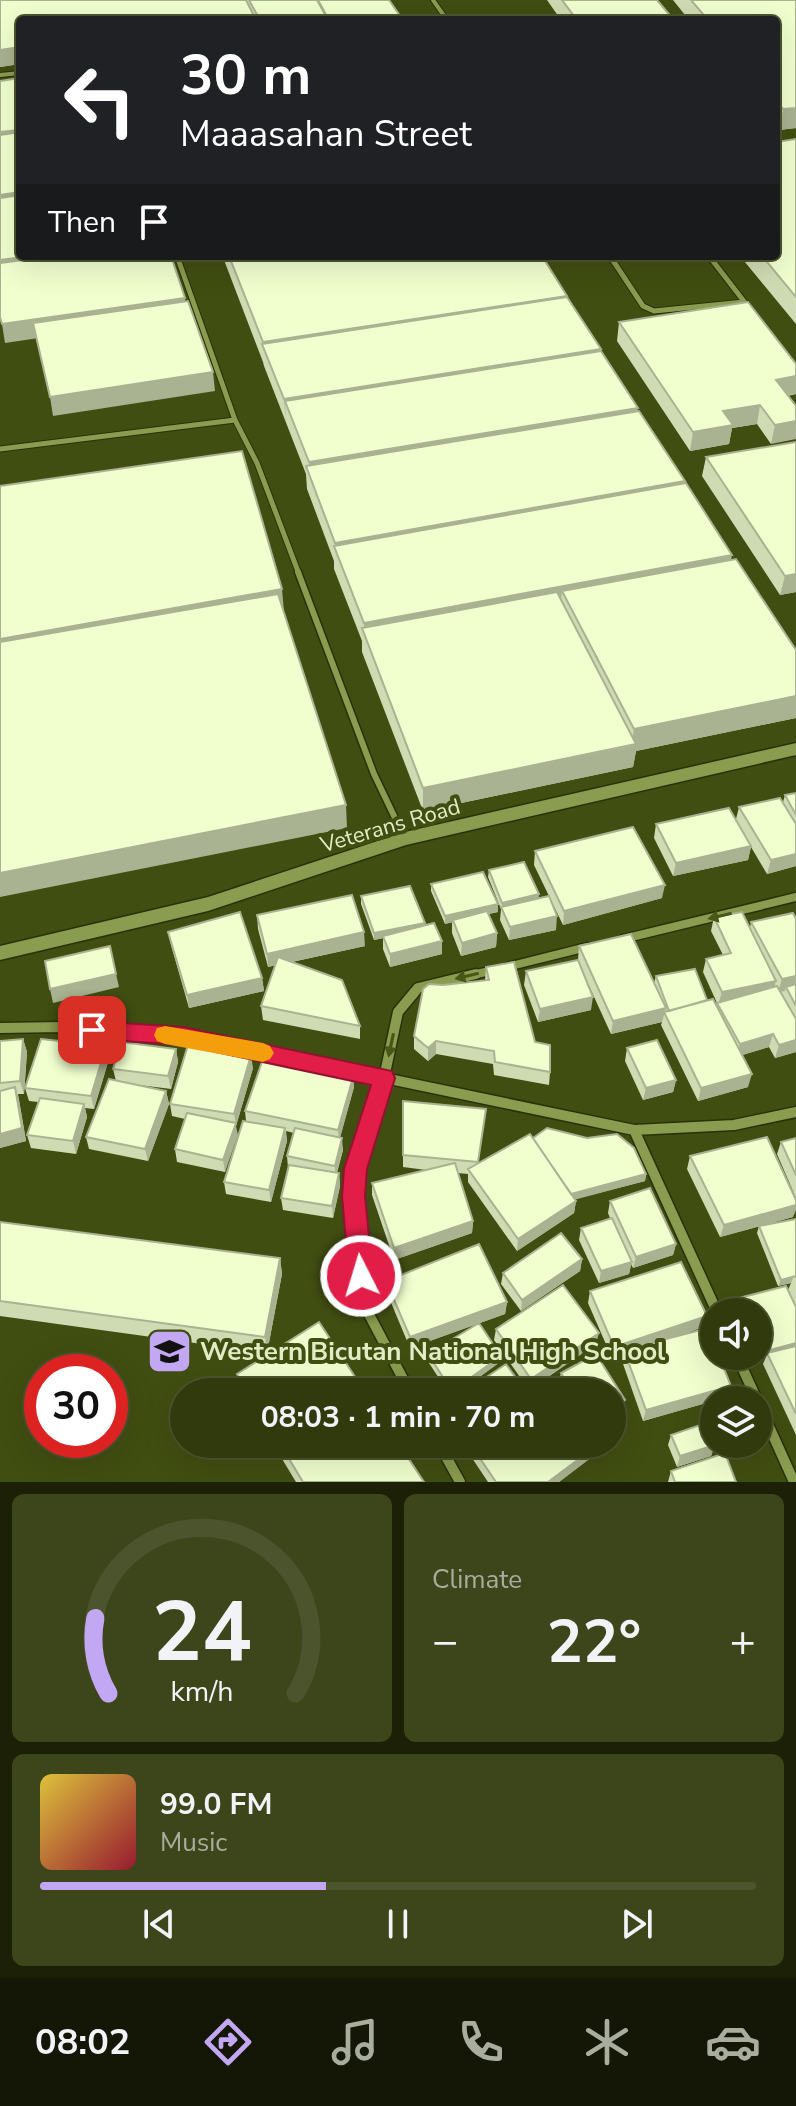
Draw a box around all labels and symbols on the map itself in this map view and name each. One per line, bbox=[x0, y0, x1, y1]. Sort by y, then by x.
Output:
street label: Veterans Road bbox=[316, 792, 464, 861]
one-way arrow bbox=[708, 910, 733, 922]
one-way arrow bbox=[455, 970, 480, 983]
pin bbox=[58, 996, 126, 1064]
one-way arrow bbox=[384, 1032, 397, 1057]
position arrow bbox=[319, 1234, 403, 1318]
school or university icon: Western Bicutan National High School bbox=[145, 1327, 193, 1375]
place label: Western Bicutan National High School bbox=[200, 1334, 666, 1369]
speed limit sign: 30 bbox=[24, 1354, 128, 1458]

